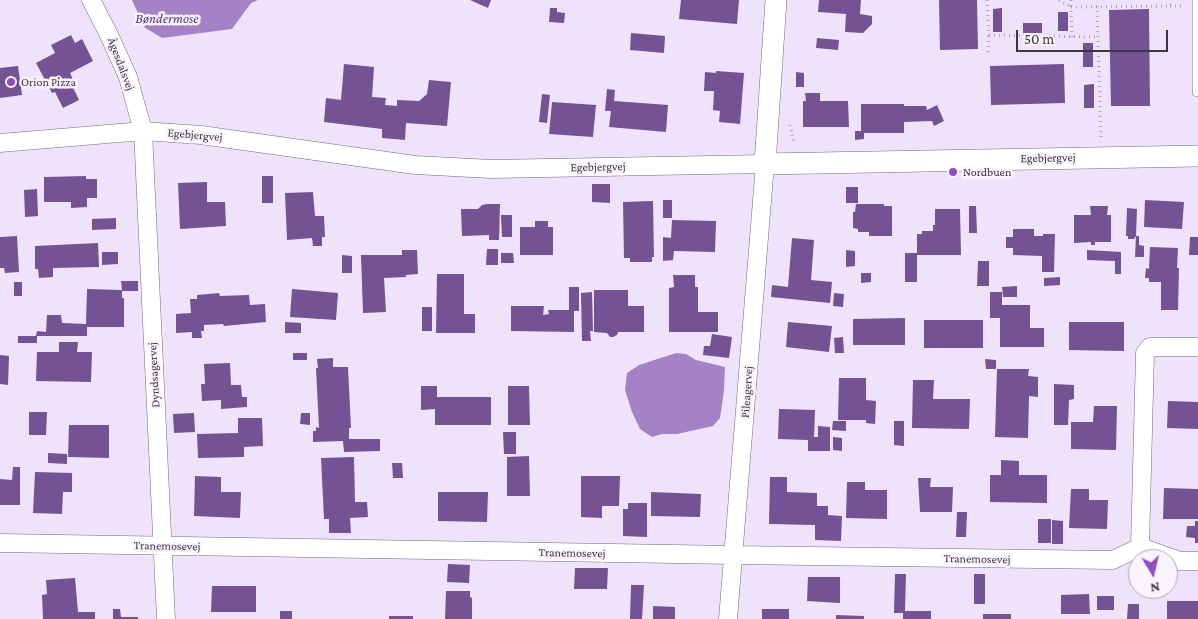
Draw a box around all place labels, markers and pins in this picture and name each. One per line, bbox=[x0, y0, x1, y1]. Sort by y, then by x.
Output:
place label: Orion Pizza bbox=[21, 75, 76, 89]
marker: Orion Pizza bbox=[5, 76, 17, 88]
place label: Nordbuen bbox=[963, 165, 1011, 179]
marker: Nordbuen bbox=[947, 166, 959, 178]

